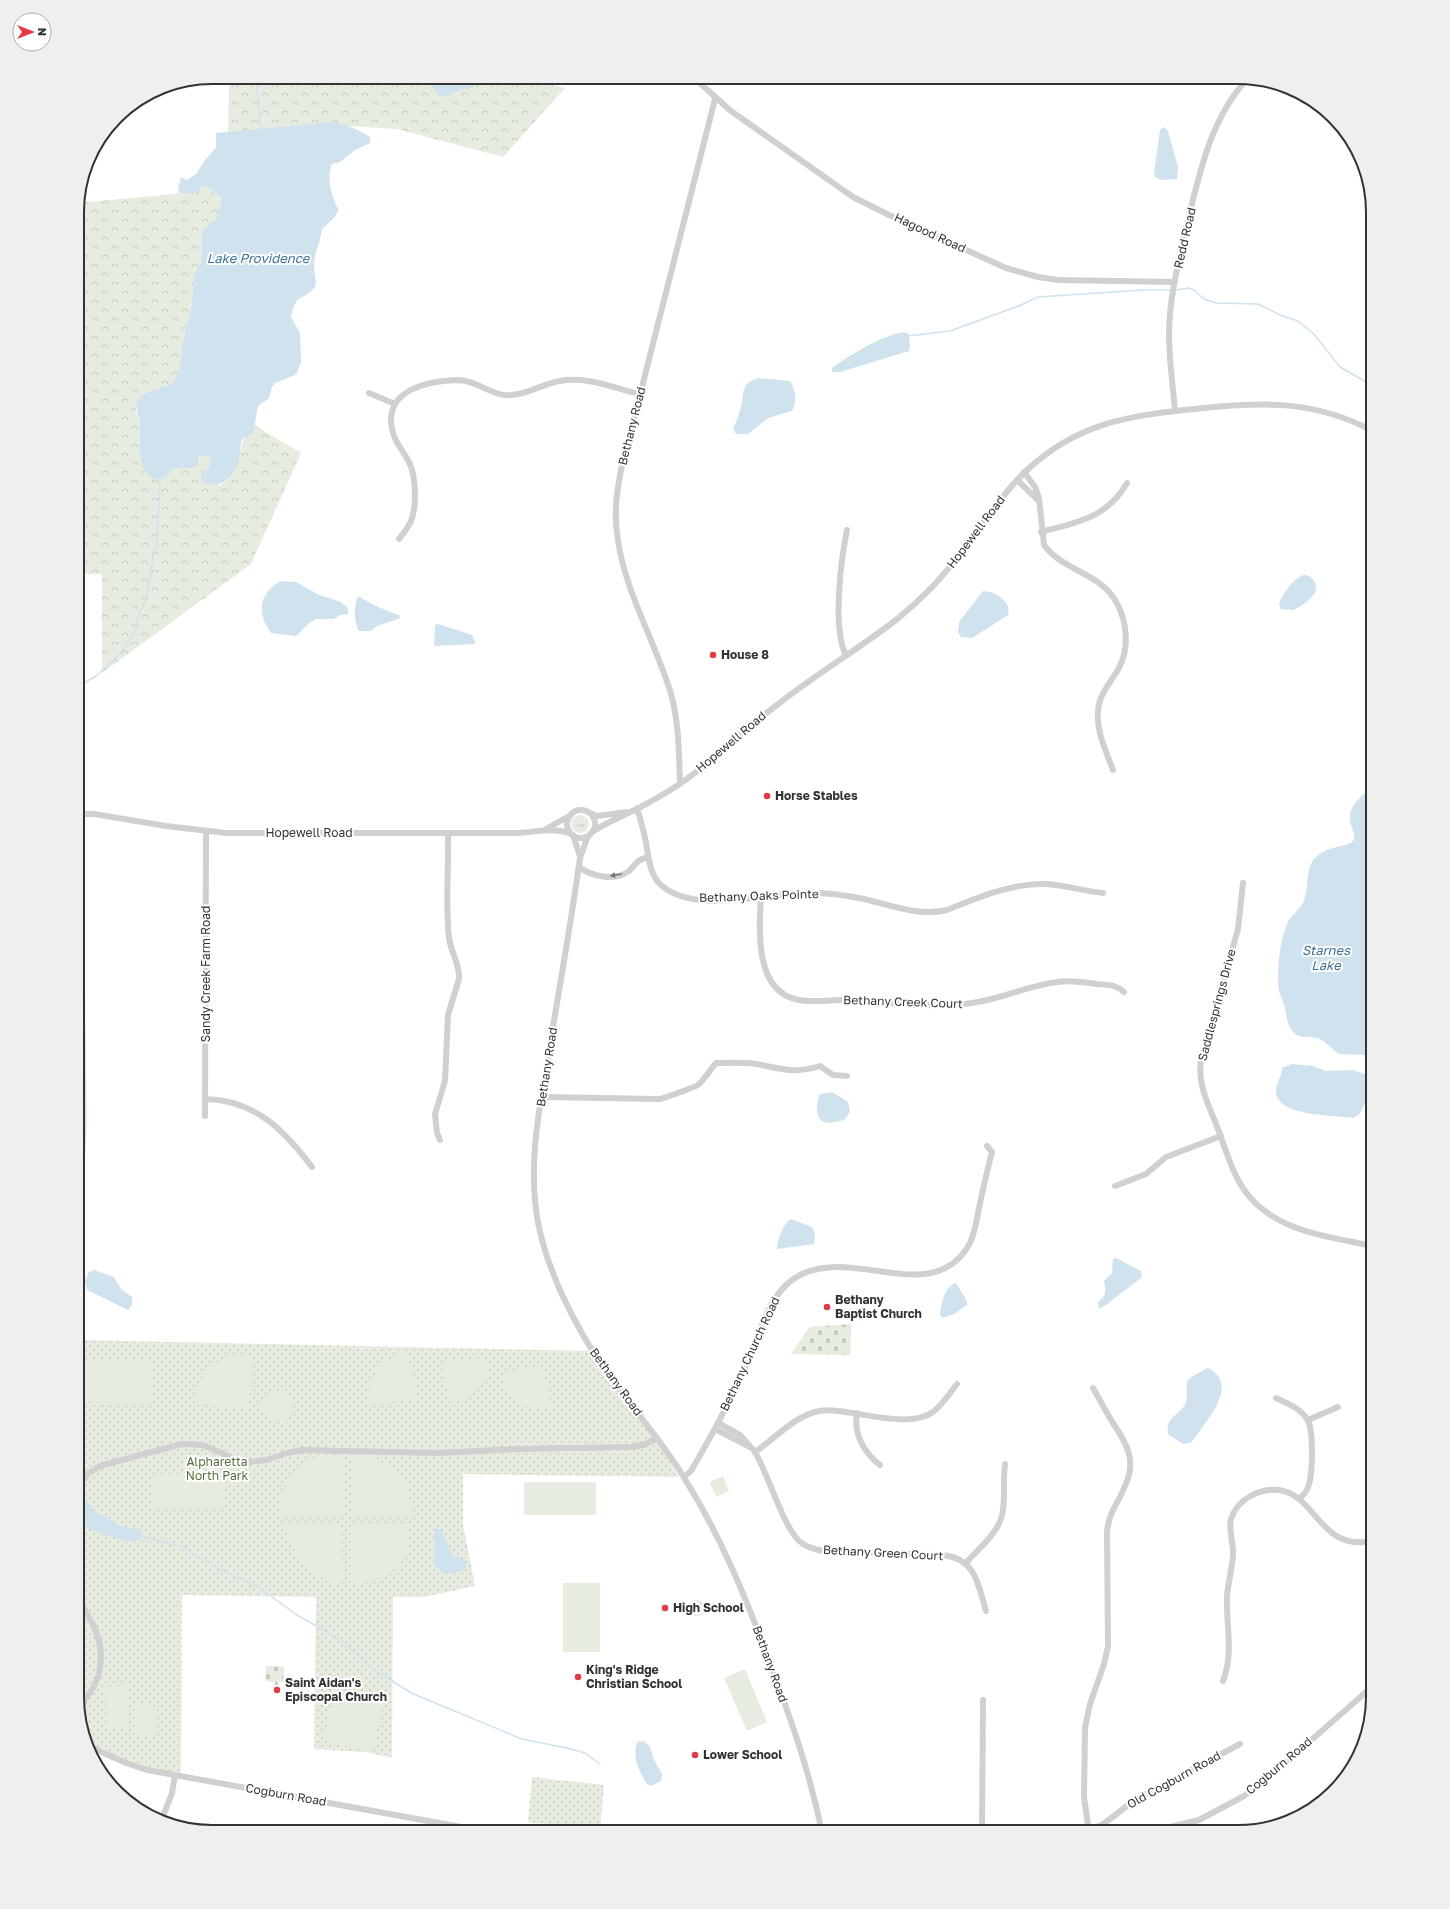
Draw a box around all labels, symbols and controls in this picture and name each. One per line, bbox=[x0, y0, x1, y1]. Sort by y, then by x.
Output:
north arrow bbox=[12, 12, 52, 52]
text: N bbox=[36, 28, 49, 36]
street label: Redd Road bbox=[1170, 206, 1199, 270]
street label: Hagood Road bbox=[892, 209, 968, 256]
water label: Lake Providence bbox=[207, 250, 311, 266]
street label: Bethany Road bbox=[615, 385, 648, 467]
street label: Hopewell Road bbox=[943, 492, 1008, 571]
place label: House 8 bbox=[721, 647, 769, 662]
marker: House 8 bbox=[708, 650, 718, 660]
street label: Hopewell Road bbox=[692, 708, 769, 775]
place label: Horse Stables bbox=[775, 788, 858, 803]
marker: Horse Stables bbox=[762, 791, 772, 801]
street label: Hopewell Road bbox=[265, 825, 353, 840]
one-way arrow bbox=[610, 872, 622, 878]
street label: Bethany Oaks Pointe bbox=[699, 886, 819, 905]
street label: Sandy Creek Farm Road bbox=[198, 906, 213, 1042]
water label: Starnes Lake bbox=[1302, 942, 1351, 973]
street label: Saddlesprings Drive bbox=[1194, 947, 1239, 1063]
street label: Bethany Creek Court bbox=[843, 992, 963, 1011]
street label: Bethany Road bbox=[533, 1026, 560, 1108]
place label: Bethany Baptist Church bbox=[835, 1292, 922, 1321]
street label: Bethany Church Road bbox=[716, 1294, 783, 1413]
marker: Bethany Baptist Church bbox=[822, 1302, 832, 1312]
street label: Bethany Road bbox=[587, 1345, 646, 1419]
park label: Alpharetta North Park bbox=[186, 1454, 248, 1483]
street label: Bethany Green Court bbox=[822, 1542, 944, 1563]
place label: High School bbox=[673, 1600, 744, 1615]
marker: High School bbox=[660, 1603, 670, 1613]
street label: Bethany Road bbox=[750, 1624, 791, 1704]
place label: King's Ridge Christian School bbox=[586, 1662, 682, 1691]
marker: King's Ridge Christian School bbox=[573, 1672, 583, 1682]
place label: Saint Aidan's Episcopal Church bbox=[285, 1675, 387, 1704]
marker: Saint Aidan's Episcopal Church bbox=[272, 1685, 282, 1695]
street label: Cogburn Road bbox=[1243, 1734, 1315, 1798]
place label: Lower School bbox=[703, 1747, 782, 1762]
street label: Old Cogburn Road bbox=[1124, 1748, 1223, 1812]
marker: Lower School bbox=[690, 1750, 700, 1760]
street label: Cogburn Road bbox=[244, 1780, 328, 1809]

